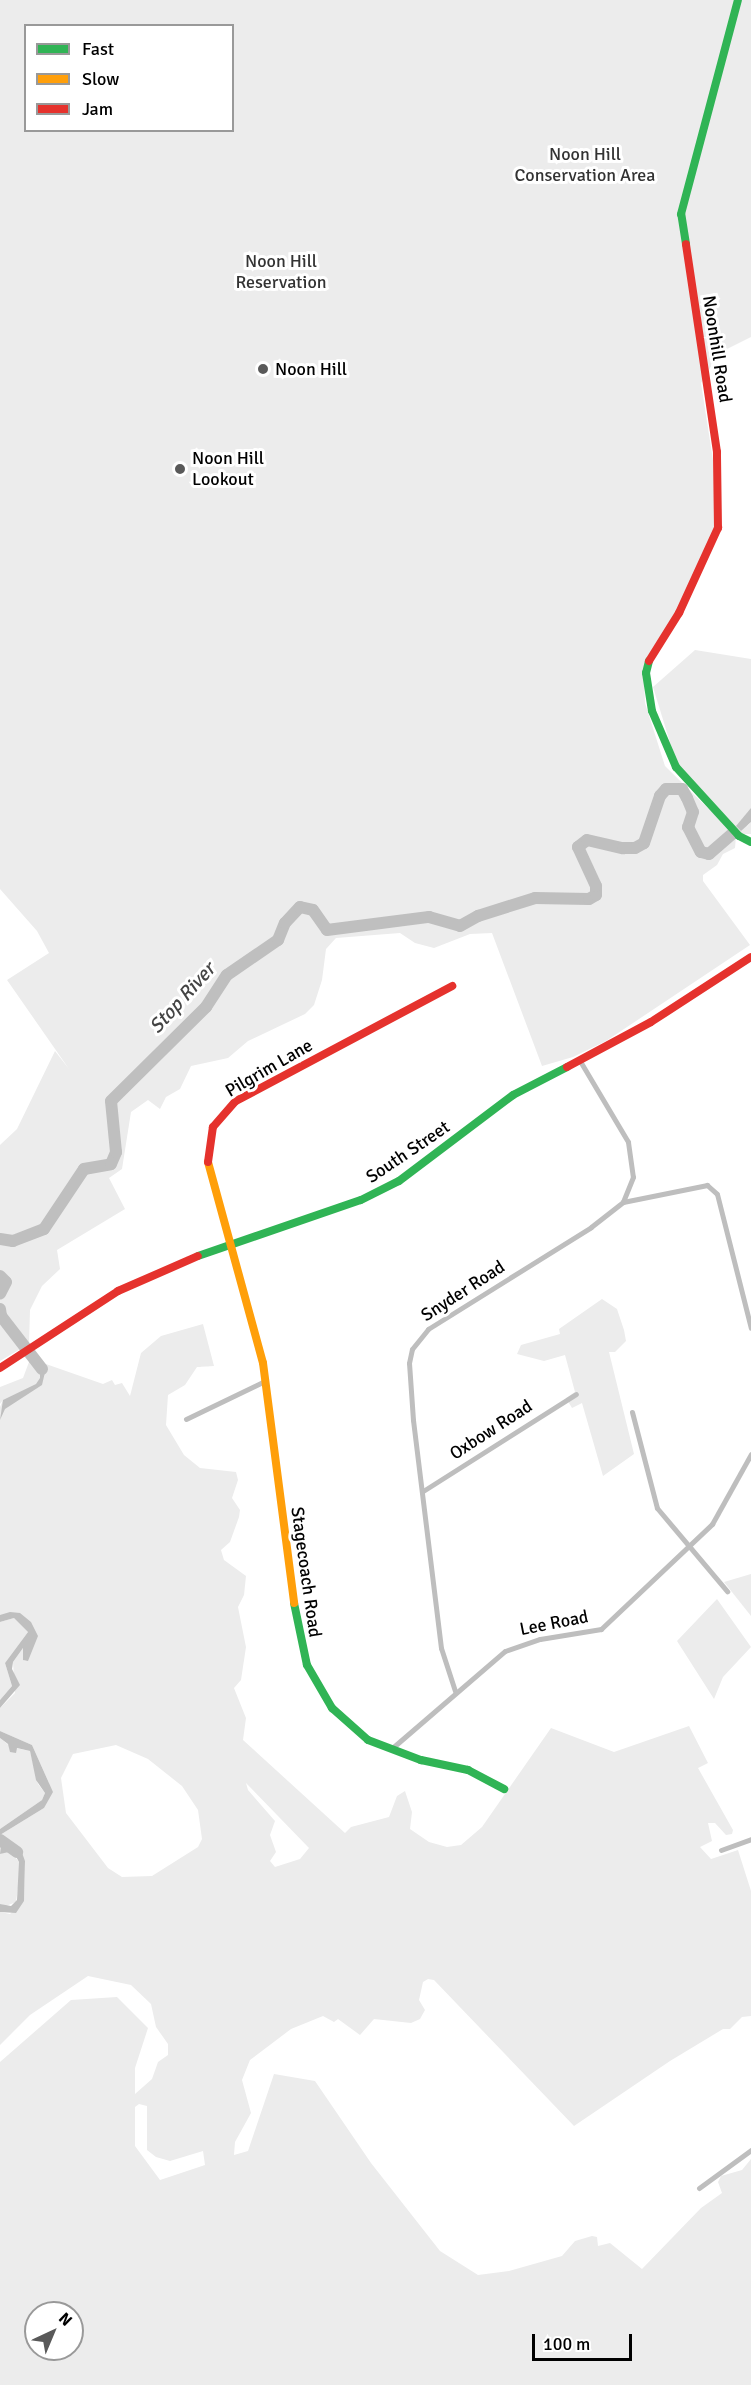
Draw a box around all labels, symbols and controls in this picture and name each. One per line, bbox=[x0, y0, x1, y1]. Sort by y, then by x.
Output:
legend bbox=[24, 24, 234, 132]
text: Fast bbox=[82, 38, 114, 60]
text: Slow bbox=[82, 68, 119, 90]
text: Jam bbox=[82, 98, 113, 120]
park label: Noon Hill Conservation Area bbox=[515, 144, 655, 186]
park label: Noon Hill Reservation bbox=[235, 251, 327, 294]
street label: Noonhill Road bbox=[698, 294, 736, 404]
place label: Noon Hill bbox=[275, 358, 347, 380]
marker: Noon Hill bbox=[256, 362, 270, 376]
place label: Noon Hill Lookout bbox=[192, 448, 264, 490]
marker: Noon Hill Lookout bbox=[173, 462, 187, 476]
water label: Stop River bbox=[144, 958, 220, 1038]
street label: Pilgrim Lane bbox=[222, 1034, 316, 1102]
street label: South Street bbox=[362, 1116, 454, 1188]
street label: Snyder Road bbox=[417, 1256, 509, 1326]
street label: Oxbow Road bbox=[446, 1395, 536, 1465]
street label: Stagecoach Road bbox=[286, 1505, 326, 1639]
street label: Lee Road bbox=[518, 1606, 590, 1640]
north arrow bbox=[24, 2301, 84, 2361]
text: N bbox=[54, 2308, 76, 2331]
scale bar bbox=[535, 2322, 636, 2360]
text: 100 m bbox=[543, 2333, 590, 2355]

